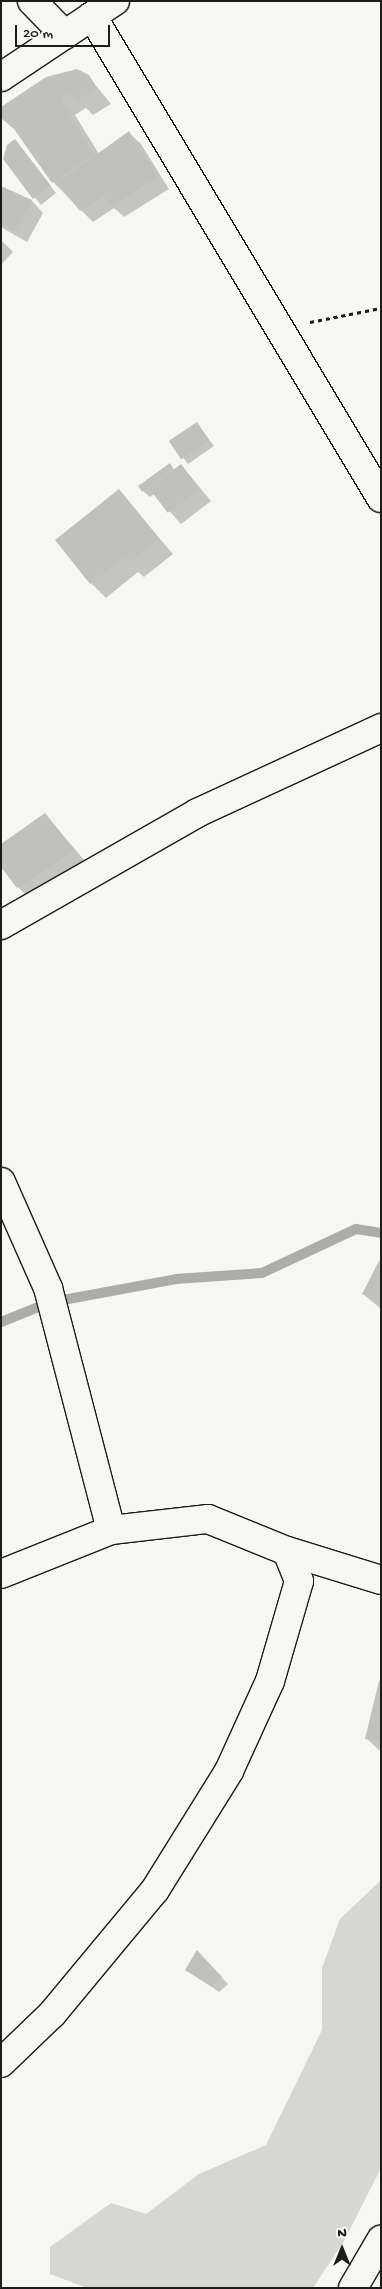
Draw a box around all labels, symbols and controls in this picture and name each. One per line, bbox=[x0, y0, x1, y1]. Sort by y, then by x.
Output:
scale bar bbox=[18, 15, 112, 47]
text: 20 m bbox=[23, 25, 53, 43]
north arrow bbox=[317, 2224, 367, 2274]
text: N bbox=[337, 2225, 347, 2242]

